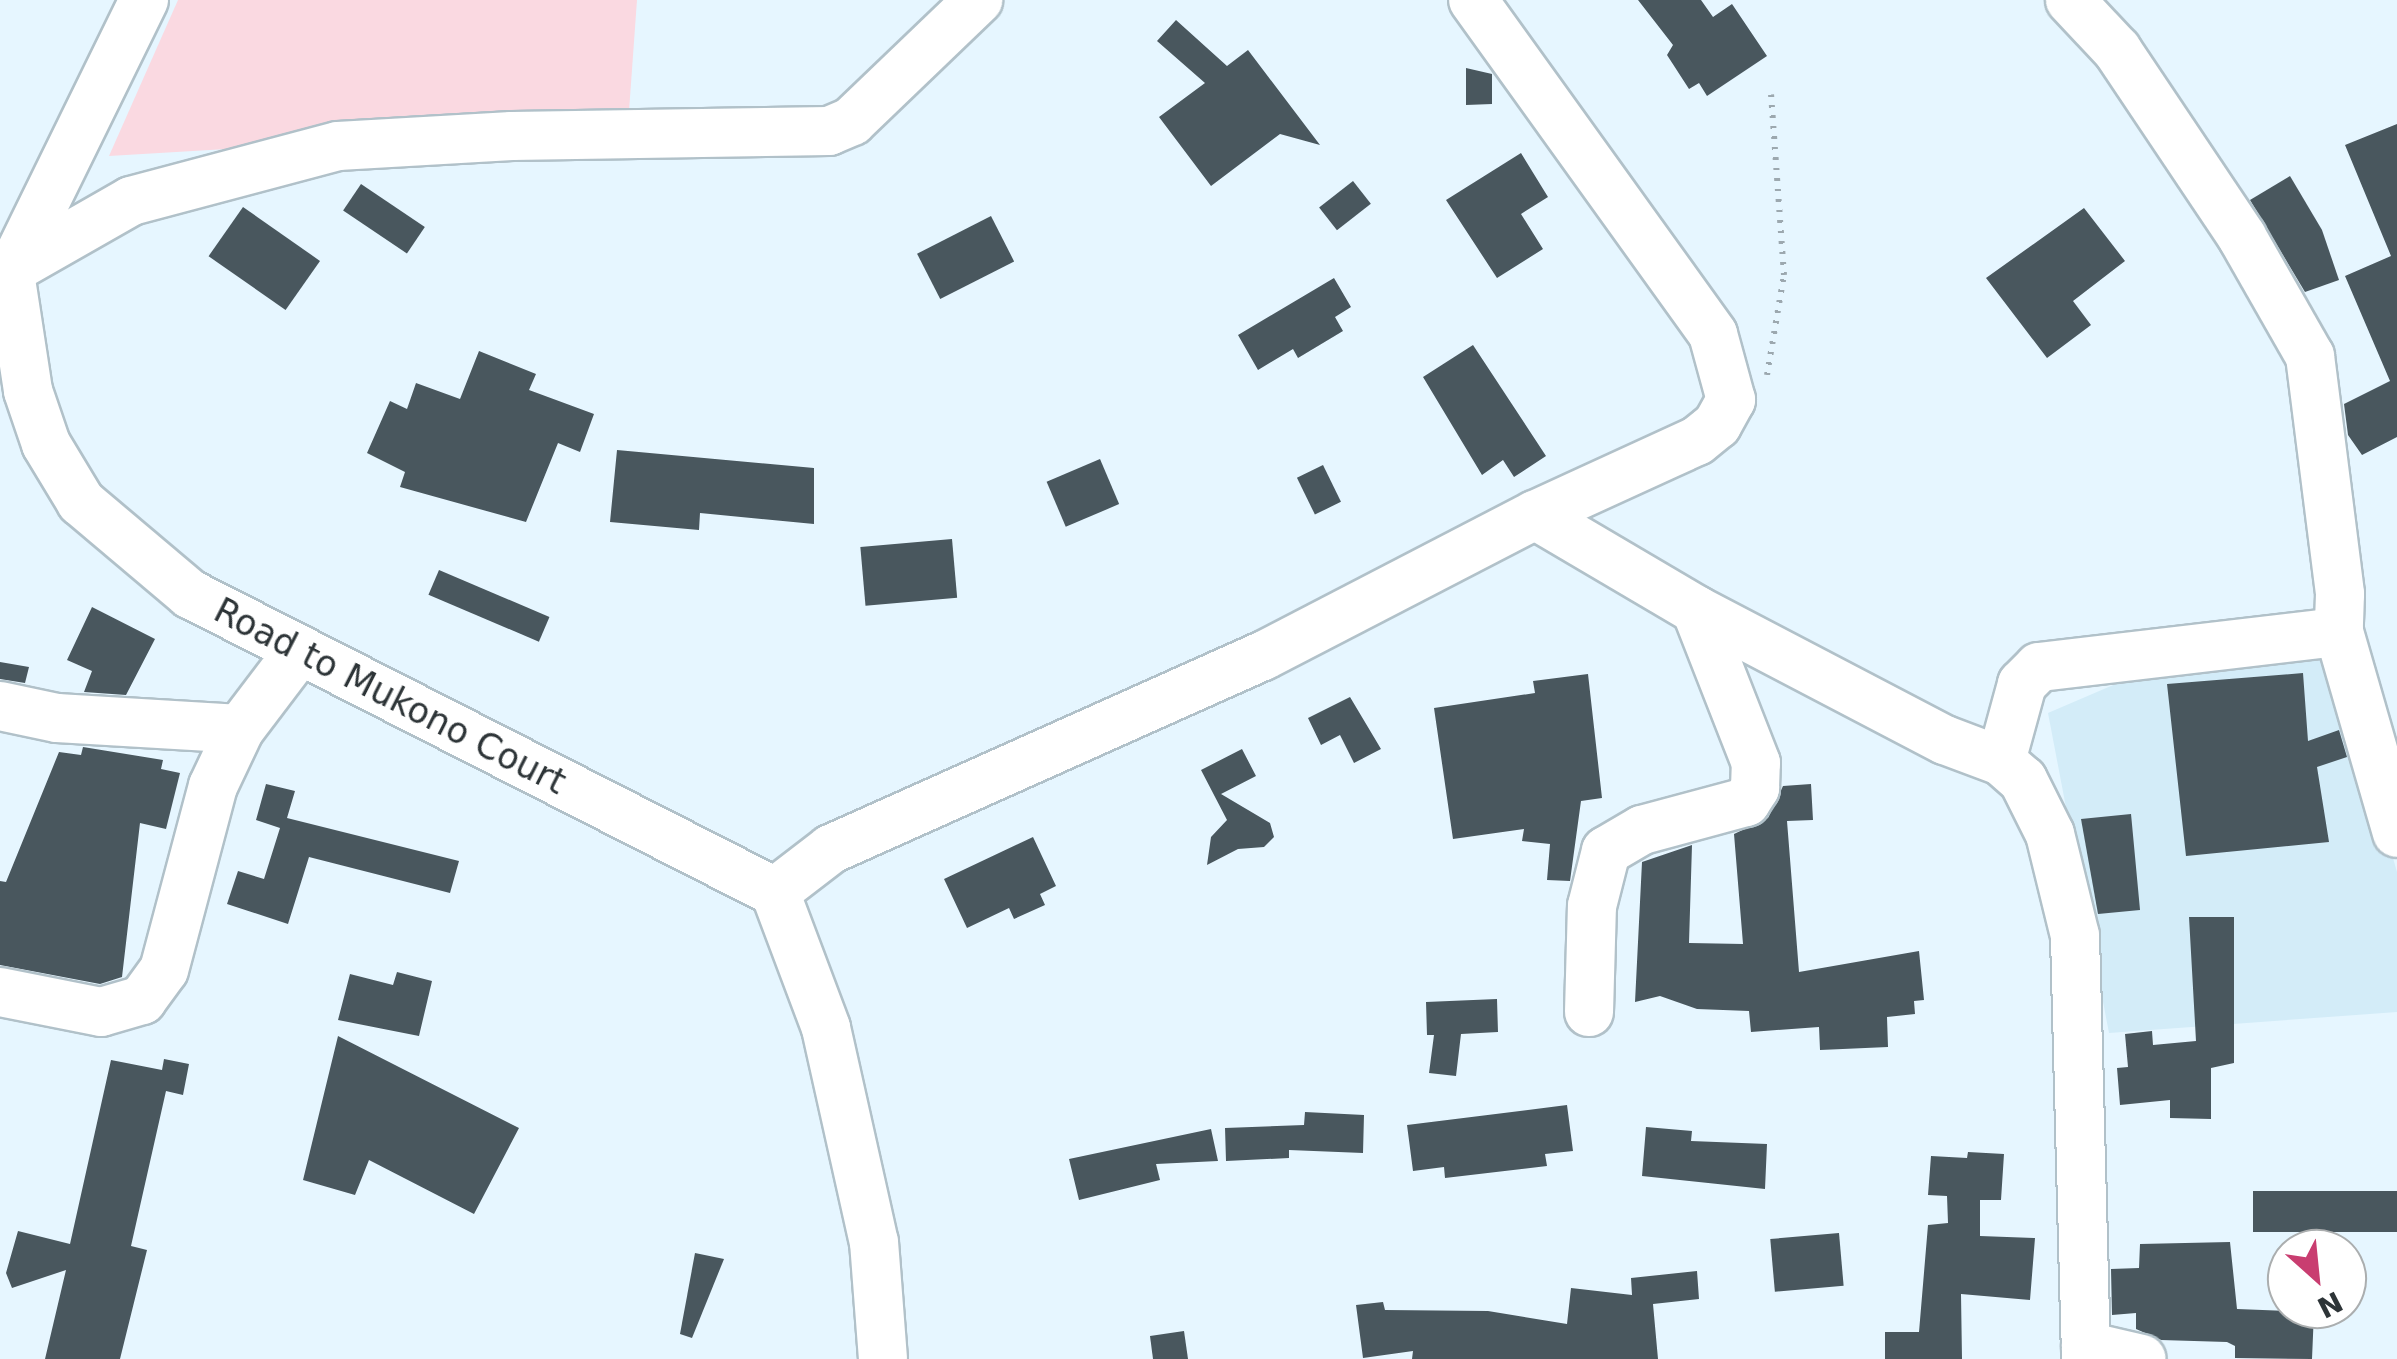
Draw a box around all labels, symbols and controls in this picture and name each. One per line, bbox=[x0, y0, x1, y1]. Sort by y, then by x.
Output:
street label: Road to Mukono Court bbox=[207, 589, 573, 803]
north arrow bbox=[2267, 1229, 2367, 1329]
text: N bbox=[2312, 1284, 2348, 1324]

